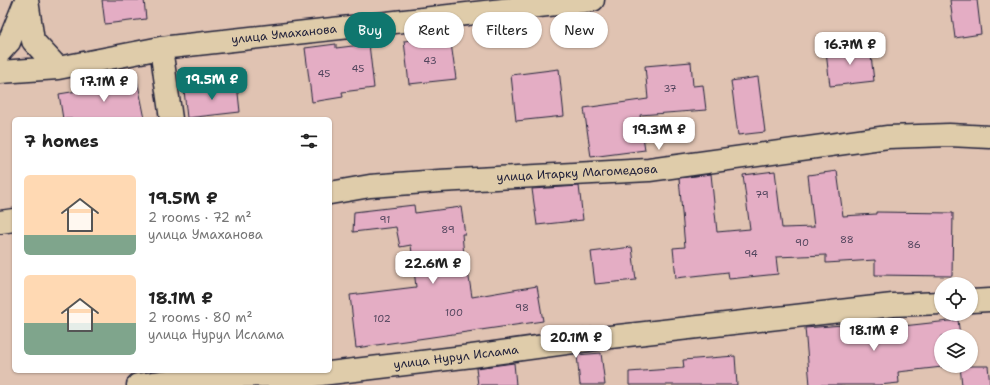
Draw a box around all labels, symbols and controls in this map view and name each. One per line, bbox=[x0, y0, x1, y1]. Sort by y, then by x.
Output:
chip: Buy bbox=[344, 12, 396, 48]
chip: Rent bbox=[404, 12, 464, 48]
chip: Filters bbox=[472, 12, 542, 48]
chip: New bbox=[550, 12, 608, 48]
street label: улица Умаханова bbox=[230, 20, 338, 48]
pin: 16.7M ₽ bbox=[813, 32, 887, 66]
text: 16.7M ₽ bbox=[824, 36, 876, 53]
house number: 43 bbox=[423, 54, 437, 67]
house number: 45 bbox=[352, 62, 364, 75]
pin: 19.5M ₽ bbox=[175, 67, 249, 101]
house number: 45 bbox=[318, 67, 330, 80]
pin: 17.1M ₽ bbox=[67, 69, 141, 103]
text: 19.5M ₽ bbox=[185, 71, 239, 88]
text: 17.1M ₽ bbox=[79, 73, 129, 90]
house number: 37 bbox=[663, 82, 677, 95]
pin: 19.3M ₽ bbox=[622, 117, 696, 151]
text: 19.3M ₽ bbox=[632, 121, 686, 138]
text: 7 homes bbox=[24, 130, 99, 152]
icon: filters bbox=[298, 130, 320, 152]
street label: улица Итарку Магомедова bbox=[496, 161, 658, 185]
text: 19.5M ₽ bbox=[148, 187, 218, 209]
house number: 79 bbox=[755, 188, 769, 201]
icon: home bbox=[56, 191, 104, 239]
text: 2 rooms · 72 m² bbox=[148, 209, 252, 226]
house number: 91 bbox=[380, 213, 390, 226]
house number: 89 bbox=[441, 223, 455, 236]
text: улица Умаханова bbox=[148, 226, 263, 243]
house number: 88 bbox=[840, 233, 854, 246]
house number: 90 bbox=[795, 236, 809, 249]
house number: 86 bbox=[907, 238, 921, 251]
house number: 94 bbox=[744, 247, 758, 260]
pin: 22.6M ₽ bbox=[396, 251, 470, 285]
text: 22.6M ₽ bbox=[404, 255, 462, 272]
map controls bbox=[934, 277, 978, 373]
button: locate bbox=[934, 277, 978, 321]
text: 18.1M ₽ bbox=[148, 287, 213, 309]
icon: home bbox=[56, 291, 104, 339]
house number: 98 bbox=[515, 301, 529, 314]
house number: 100 bbox=[445, 306, 463, 319]
text: 2 rooms · 80 m² bbox=[148, 309, 252, 326]
house number: 102 bbox=[373, 312, 391, 325]
pin: 18.1M ₽ bbox=[837, 318, 911, 352]
text: 18.1M ₽ bbox=[849, 322, 899, 339]
pin: 20.1M ₽ bbox=[539, 325, 613, 359]
text: улица Нурул Ислама bbox=[148, 326, 284, 343]
text: 20.1M ₽ bbox=[550, 329, 602, 346]
button: layers bbox=[934, 329, 978, 373]
street label: улица Нурул Ислама bbox=[393, 341, 520, 373]

